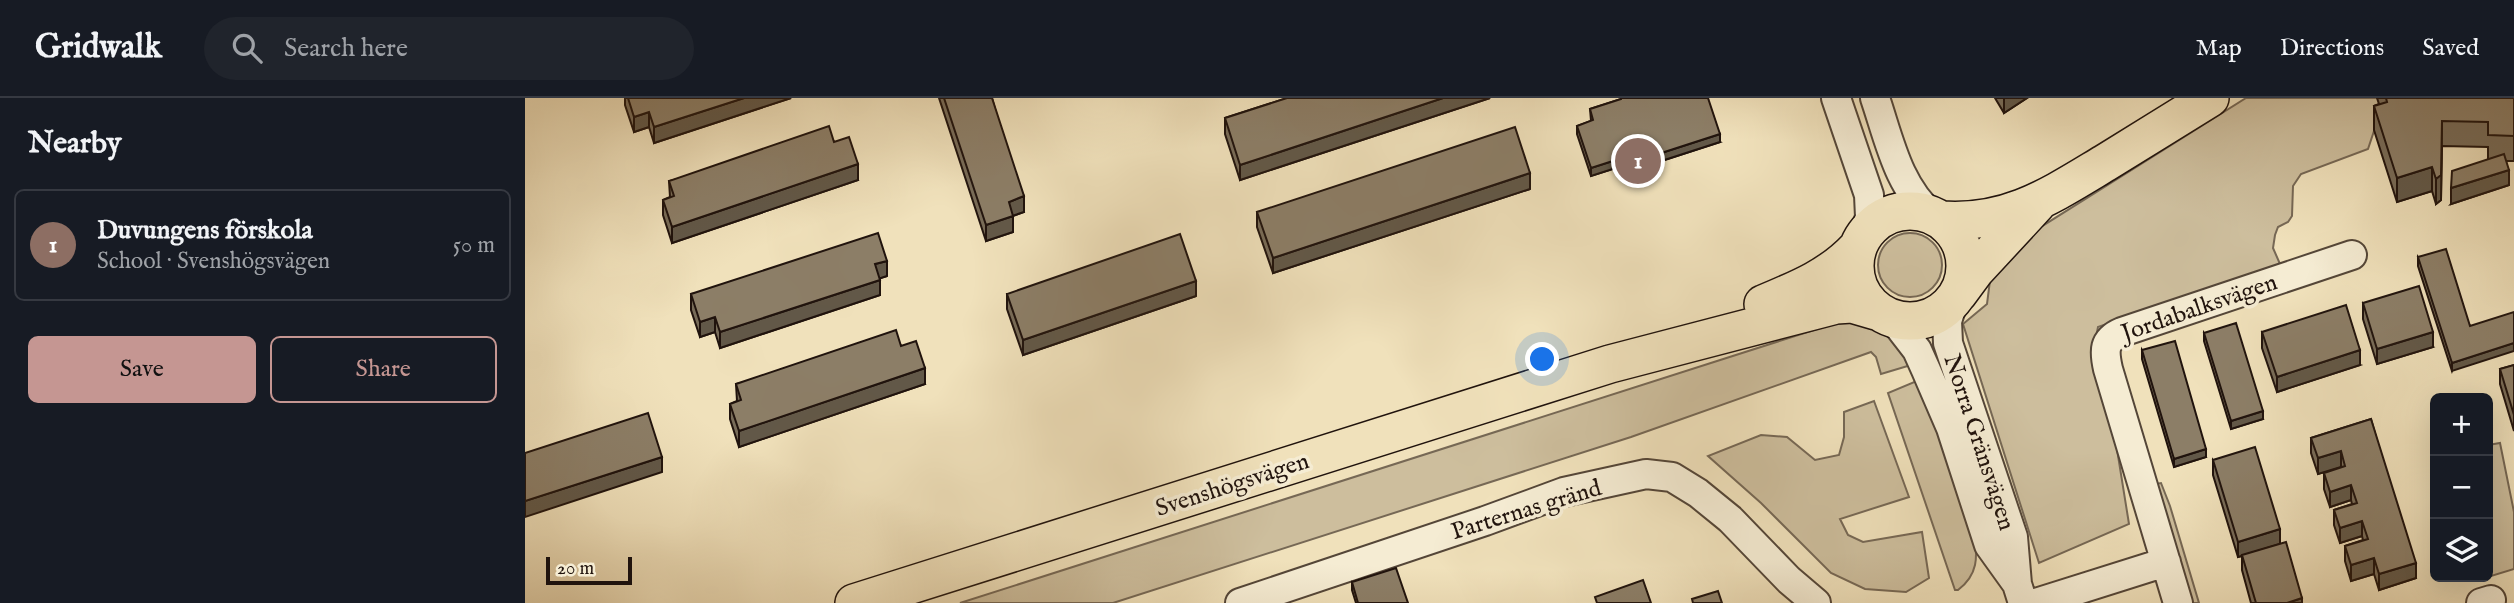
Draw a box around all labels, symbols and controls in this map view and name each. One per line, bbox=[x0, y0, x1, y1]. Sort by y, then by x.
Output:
search box bbox=[204, 17, 694, 80]
text: Gridwalk bbox=[35, 27, 162, 69]
icon: search bbox=[228, 29, 266, 67]
text: Search here bbox=[284, 32, 408, 65]
text: Map bbox=[2196, 33, 2242, 64]
text: Directions bbox=[2280, 33, 2384, 64]
text: Saved bbox=[2422, 33, 2479, 64]
text: Nearby bbox=[28, 125, 121, 163]
pin: 1 bbox=[1615, 135, 1661, 187]
text: Duvungens förskola bbox=[97, 214, 313, 247]
text: 1 bbox=[49, 231, 57, 260]
text: 50 m bbox=[453, 231, 495, 260]
text: School · Svenshögsvägen bbox=[97, 247, 330, 276]
street label: Jordabalksvägen bbox=[2115, 267, 2282, 351]
button: Save bbox=[28, 336, 256, 403]
button: Share bbox=[270, 336, 497, 403]
your location bbox=[1525, 342, 1559, 376]
street label: Norra Gränsvägen bbox=[1935, 350, 2022, 535]
map controls bbox=[2430, 393, 2493, 582]
button: + bbox=[2430, 393, 2493, 456]
street label: Svenshögsvägen bbox=[1152, 446, 1313, 525]
button: − bbox=[2430, 456, 2493, 519]
street label: Parternas gränd bbox=[1448, 473, 1606, 548]
button: layers bbox=[2430, 519, 2493, 582]
scale bar bbox=[546, 554, 632, 586]
text: 20 m bbox=[557, 557, 594, 581]

